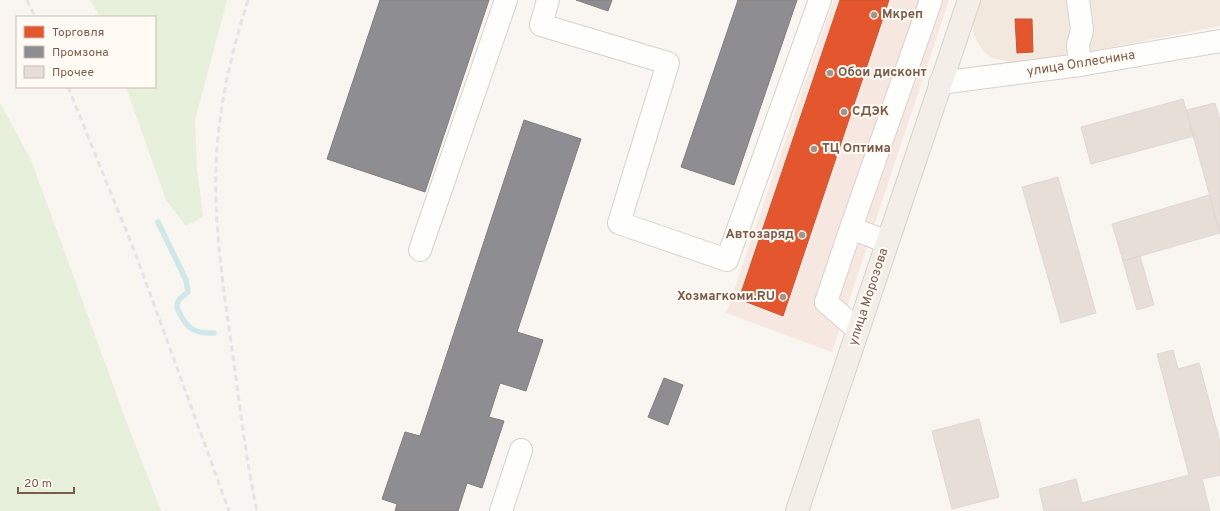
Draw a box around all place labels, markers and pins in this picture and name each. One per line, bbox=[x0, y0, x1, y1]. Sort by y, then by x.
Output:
place label: Мкреп bbox=[882, 7, 923, 23]
marker: Мкреп bbox=[869, 10, 879, 20]
place label: Обои дисконт bbox=[838, 65, 927, 81]
marker: Обои дисконт bbox=[825, 68, 835, 78]
place label: СДЭК bbox=[852, 104, 889, 120]
marker: СДЭК bbox=[839, 107, 849, 117]
place label: ТЦ Оптима bbox=[822, 141, 891, 157]
marker: ТЦ Оптима bbox=[809, 144, 819, 154]
place label: Автозаряд bbox=[726, 227, 794, 243]
marker: Автозаряд bbox=[797, 230, 807, 240]
place label: Хозмагкоми.RU bbox=[677, 289, 775, 305]
marker: Хозмагкоми.RU bbox=[778, 292, 788, 302]

